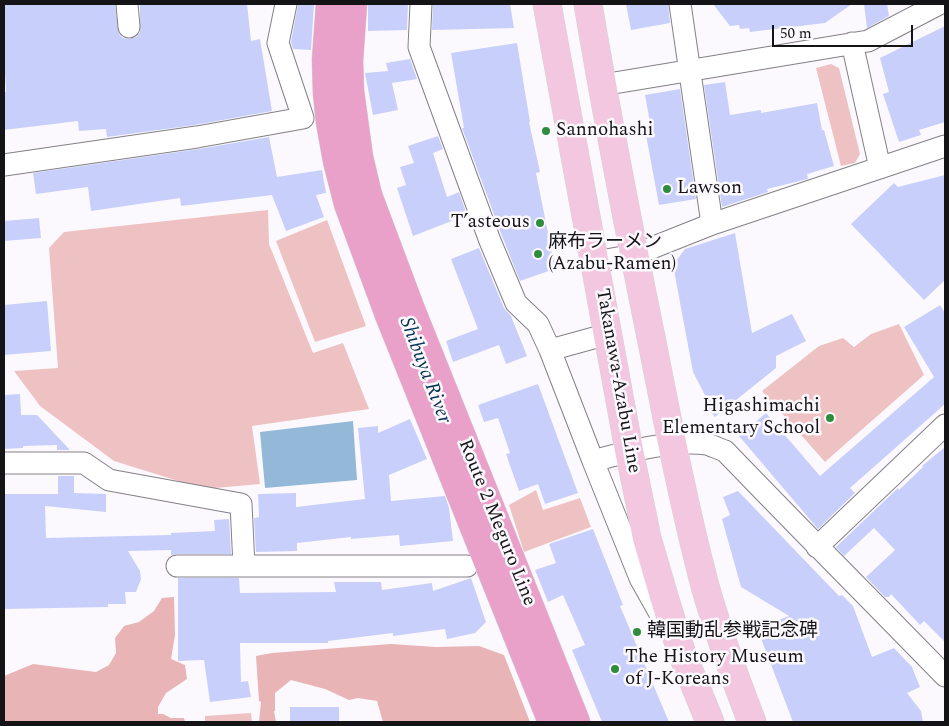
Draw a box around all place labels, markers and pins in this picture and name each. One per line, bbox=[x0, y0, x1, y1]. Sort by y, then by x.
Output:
place label: Sannohashi bbox=[556, 120, 654, 142]
marker: Sannohashi bbox=[540, 125, 552, 137]
place label: Lawson bbox=[677, 178, 742, 200]
marker: Lawson bbox=[661, 183, 673, 195]
place label: T’asteous bbox=[451, 212, 530, 234]
marker: T’asteous bbox=[534, 217, 546, 229]
place label: 麻布ラーメン (Azabu-Ramen) bbox=[548, 232, 676, 276]
marker: 麻布ラーメン (Azabu-Ramen) bbox=[532, 248, 544, 260]
place label: Higashimachi Elementary School bbox=[662, 396, 820, 440]
marker: Higashimachi Elementary School bbox=[824, 412, 836, 424]
place label: 韓国動乱参戦記念碑 bbox=[647, 621, 818, 643]
marker: 韓国動乱参戦記念碑 bbox=[631, 626, 643, 638]
place label: The History Museum of J-Koreans bbox=[625, 647, 804, 691]
marker: The History Museum of J-Koreans bbox=[609, 663, 621, 675]

